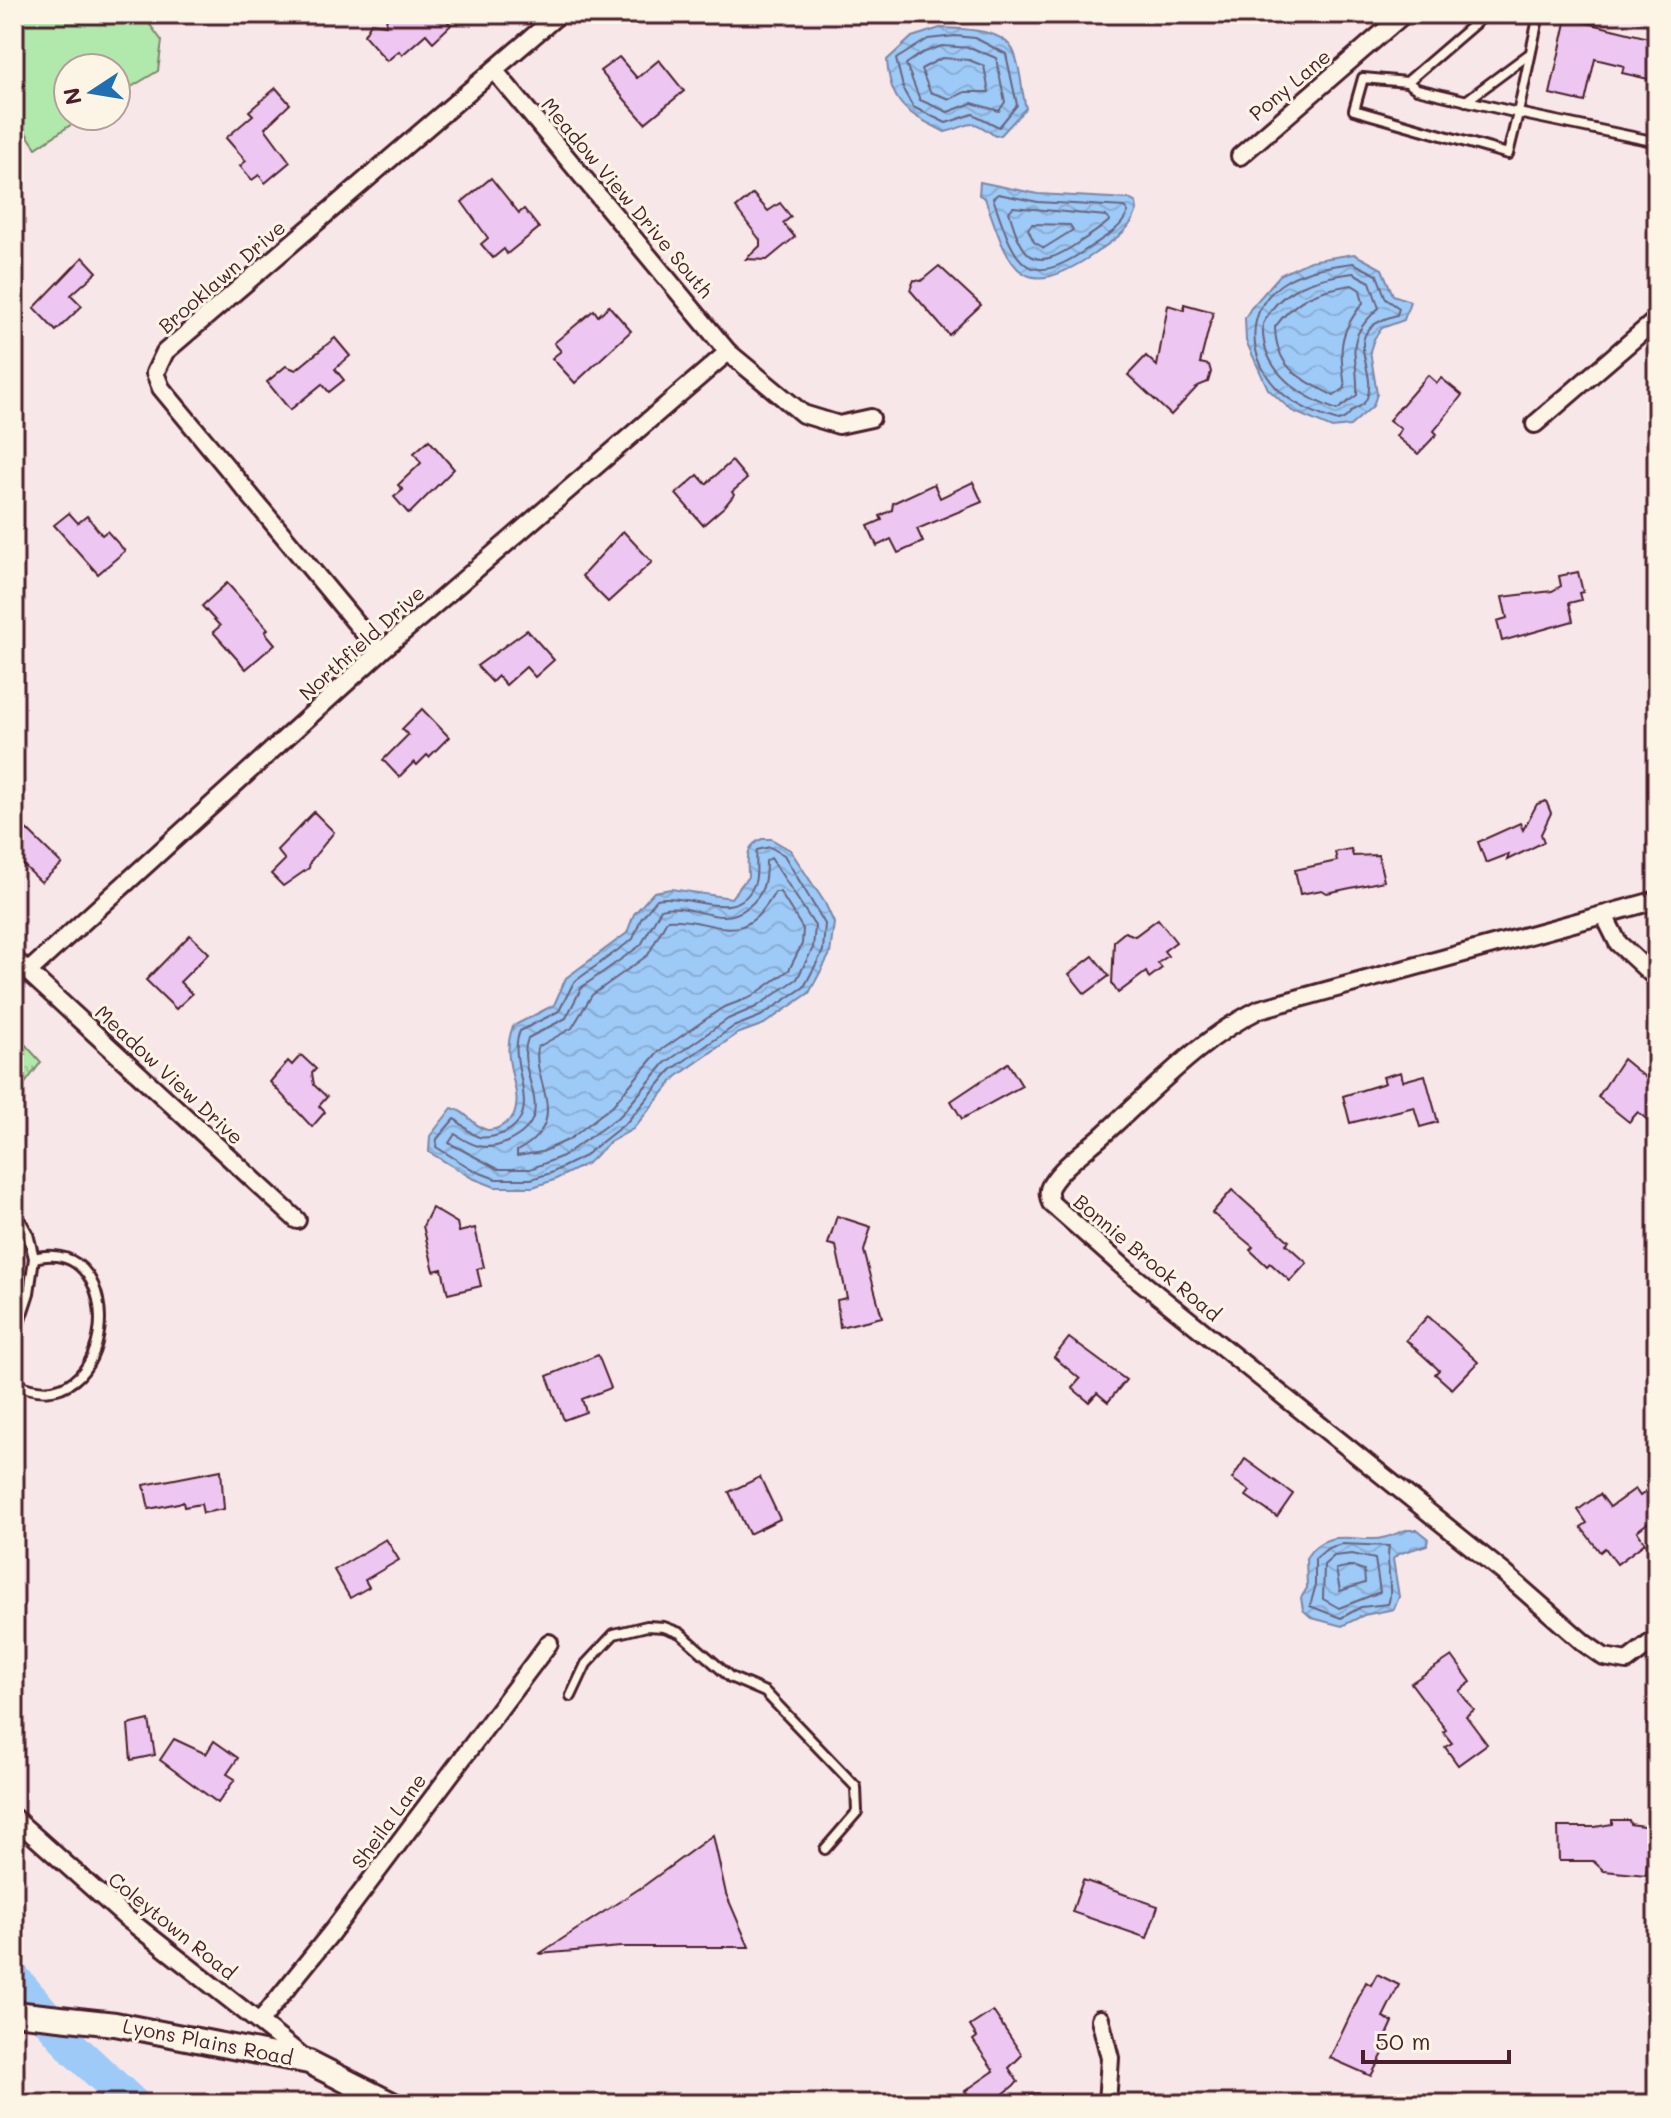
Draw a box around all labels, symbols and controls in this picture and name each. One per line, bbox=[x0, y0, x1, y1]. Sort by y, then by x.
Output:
street label: Pony Lane bbox=[1243, 43, 1335, 126]
north arrow bbox=[52, 52, 132, 132]
text: N bbox=[56, 85, 88, 107]
street label: Meadow View Drive South bbox=[536, 92, 719, 303]
street label: Brooklawn Drive bbox=[152, 214, 290, 339]
street label: Northfield Drive bbox=[293, 579, 429, 705]
street label: Meadow View Drive bbox=[90, 999, 249, 1150]
street label: Bonnie Brook Road bbox=[1069, 1188, 1227, 1326]
street label: Sheila Lane bbox=[345, 1768, 431, 1873]
street label: Coleytown Road bbox=[103, 1866, 242, 1985]
street label: Lyons Plains Road bbox=[121, 2012, 296, 2070]
scale bar bbox=[1363, 2014, 1509, 2064]
text: 50 m bbox=[1375, 2025, 1431, 2056]

